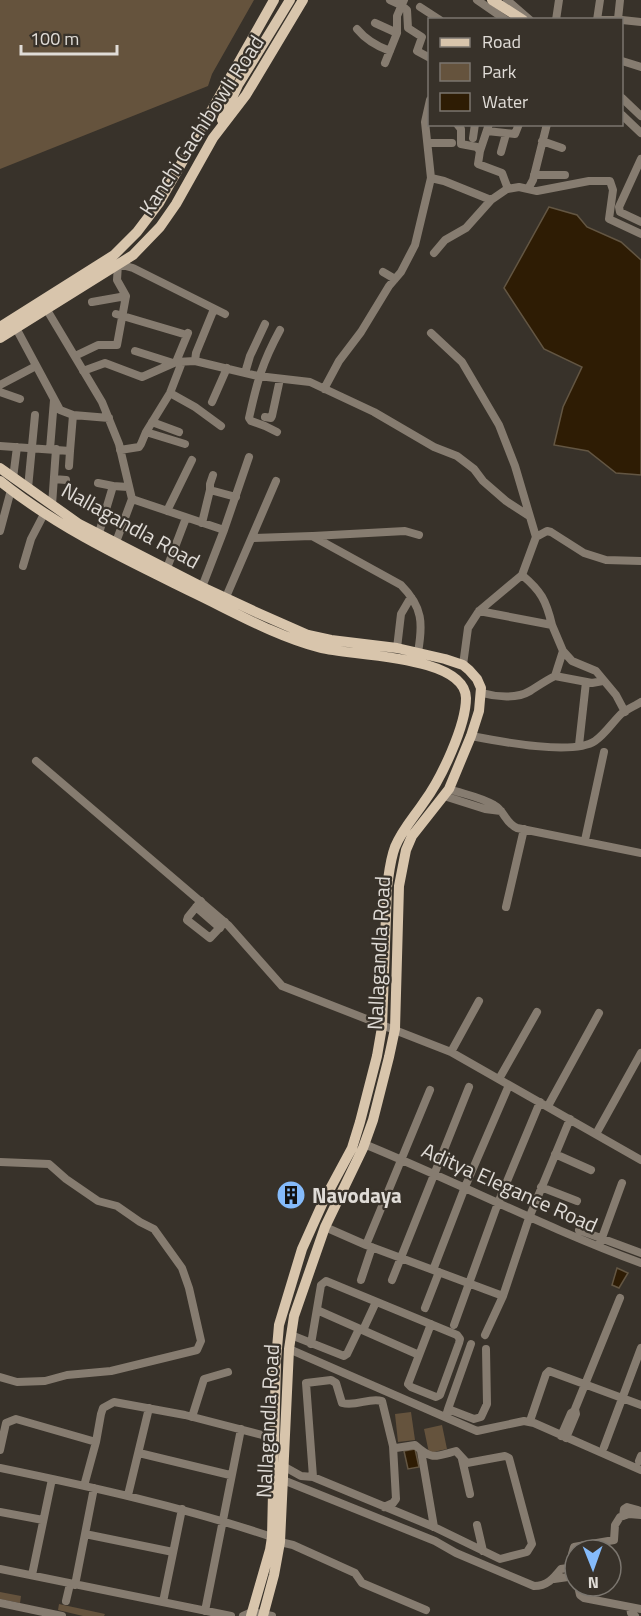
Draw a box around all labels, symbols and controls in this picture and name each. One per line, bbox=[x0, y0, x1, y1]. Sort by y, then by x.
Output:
scale bar bbox=[21, 18, 117, 56]
legend bbox=[428, 18, 623, 126]
text: 100 m bbox=[30, 25, 79, 52]
street label: Kanchi Gachibowli Road bbox=[131, 28, 271, 222]
text: Road bbox=[482, 28, 521, 55]
text: Park bbox=[482, 58, 517, 85]
text: Water bbox=[482, 88, 528, 115]
street label: Nallagandla Road bbox=[56, 474, 206, 576]
street label: Nallagandla Road bbox=[358, 875, 398, 1031]
street label: Aditya Elegance Road bbox=[417, 1134, 603, 1240]
building icon: Navodaya bbox=[275, 1179, 307, 1211]
place label: Navodaya bbox=[312, 1179, 402, 1211]
street label: Nallagandla Road bbox=[247, 1343, 287, 1499]
north arrow bbox=[563, 1538, 623, 1598]
text: N bbox=[588, 1571, 599, 1595]

